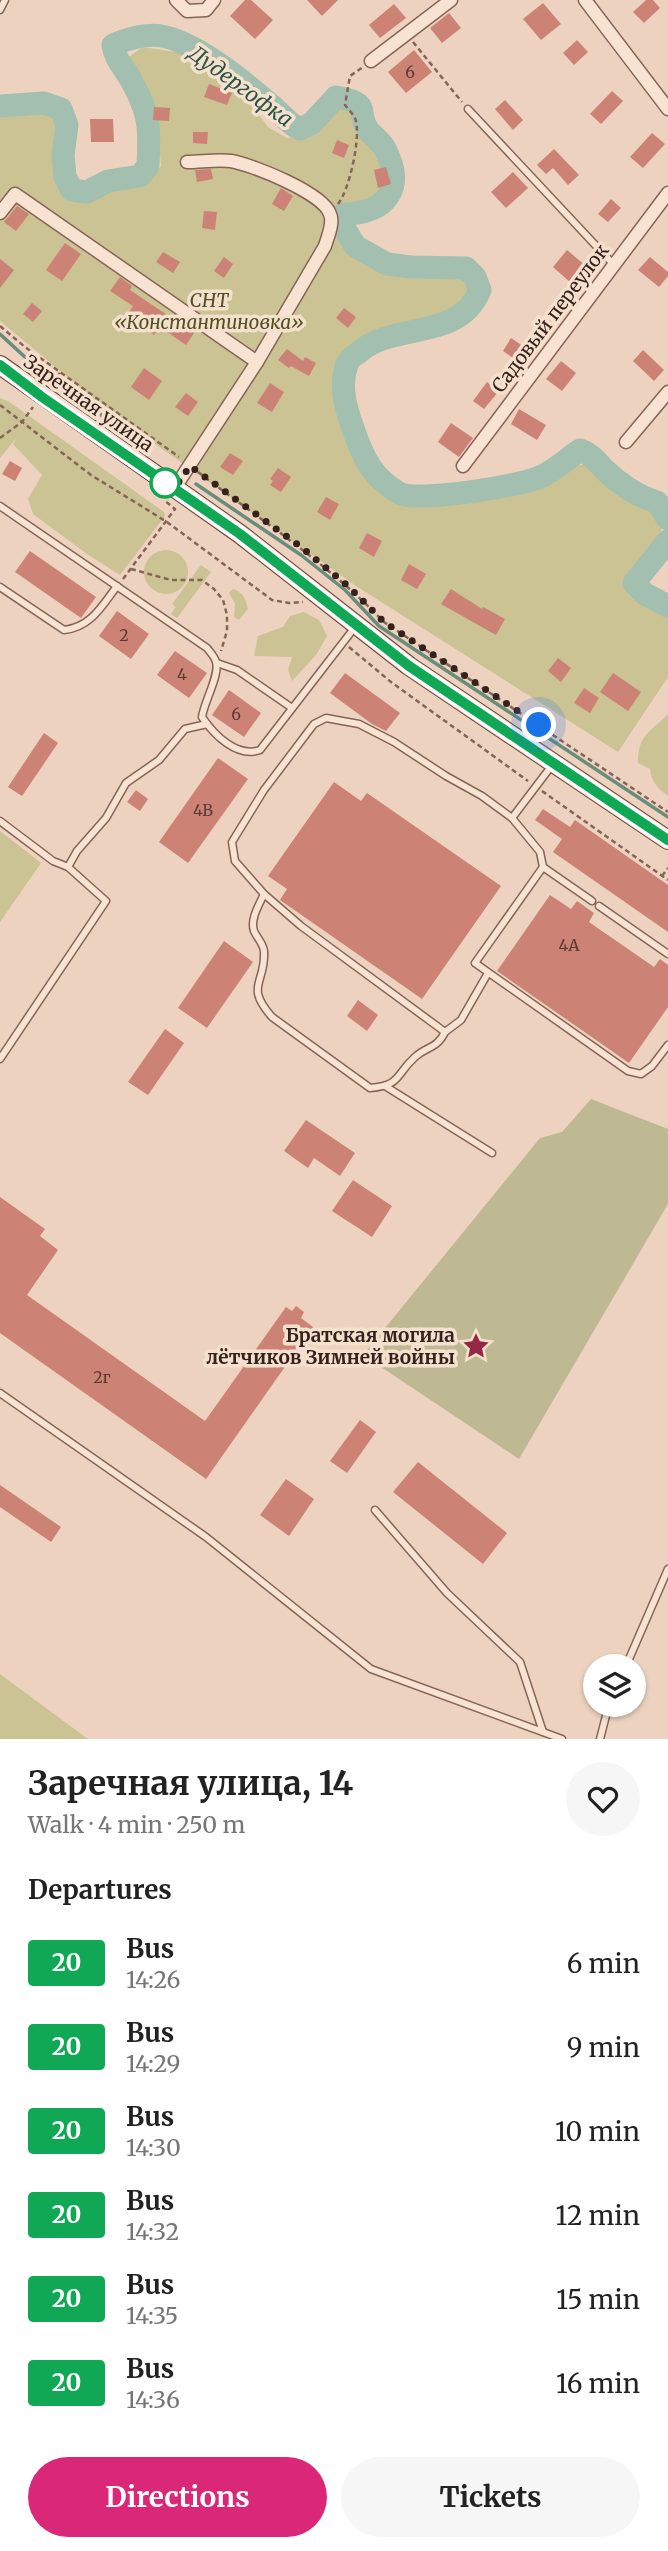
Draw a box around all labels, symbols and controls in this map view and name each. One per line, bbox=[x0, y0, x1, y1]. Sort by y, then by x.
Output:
water label: Дудергофка bbox=[182, 38, 298, 133]
house number: 6 bbox=[405, 62, 415, 82]
street label: Садовый переулок bbox=[486, 239, 614, 397]
park label: СНТ «Константиновка» bbox=[114, 288, 304, 334]
street label: Заречная улица bbox=[19, 349, 159, 457]
unlabelled marker bbox=[150, 468, 180, 498]
house number: 2 bbox=[119, 625, 129, 645]
house number: 4 bbox=[177, 664, 187, 684]
house number: 6 bbox=[231, 704, 241, 724]
your location bbox=[521, 707, 556, 742]
house number: 4В bbox=[193, 800, 213, 820]
house number: 4А bbox=[559, 935, 580, 955]
place label: Братская могила лётчиков Зимней войны bbox=[207, 1323, 455, 1369]
place icon: Братская могила лётчиков Зимней войны bbox=[461, 1331, 491, 1361]
house number: 2г bbox=[93, 1367, 111, 1387]
map controls bbox=[583, 1654, 646, 1717]
button: layers bbox=[583, 1654, 646, 1717]
button: heart bbox=[566, 1762, 640, 1836]
text: Заречная улица, 14 bbox=[28, 1763, 353, 1804]
text: Walk · 4 min · 250 m bbox=[28, 1810, 245, 1839]
text: Departures bbox=[28, 1873, 172, 1906]
text: Bus bbox=[126, 1932, 174, 1965]
text: 20 bbox=[52, 1947, 81, 1978]
text: 6 min bbox=[567, 1947, 640, 1980]
text: 14:26 bbox=[126, 1965, 180, 1994]
text: Bus bbox=[126, 2016, 174, 2049]
text: 20 bbox=[52, 2031, 81, 2062]
text: 9 min bbox=[567, 2031, 640, 2064]
text: 14:29 bbox=[126, 2049, 180, 2078]
text: Bus bbox=[126, 2100, 174, 2133]
text: 20 bbox=[52, 2115, 81, 2146]
text: 10 min bbox=[555, 2115, 640, 2148]
text: 14:30 bbox=[126, 2133, 181, 2162]
text: Bus bbox=[126, 2184, 174, 2217]
text: 20 bbox=[52, 2199, 81, 2230]
text: 12 min bbox=[556, 2199, 640, 2232]
text: 14:32 bbox=[126, 2217, 179, 2246]
text: Bus bbox=[126, 2268, 174, 2301]
text: 20 bbox=[52, 2283, 81, 2314]
text: 15 min bbox=[556, 2283, 640, 2316]
text: 14:35 bbox=[126, 2301, 178, 2330]
text: Bus bbox=[126, 2352, 174, 2385]
text: 20 bbox=[52, 2367, 81, 2398]
text: 16 min bbox=[556, 2367, 640, 2400]
text: 14:36 bbox=[126, 2385, 180, 2414]
button: Directions bbox=[28, 2457, 327, 2537]
button: Tickets bbox=[341, 2457, 640, 2537]

